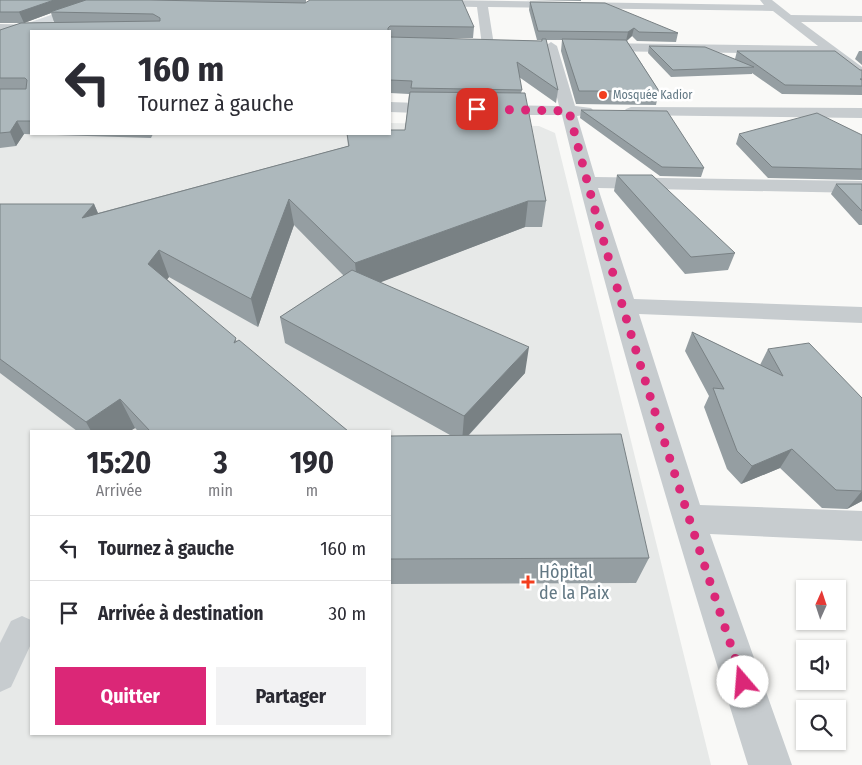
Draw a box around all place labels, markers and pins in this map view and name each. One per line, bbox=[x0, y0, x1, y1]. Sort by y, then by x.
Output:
pin bbox=[456, 88, 498, 130]
place label: Mosquée Kadior bbox=[613, 88, 693, 102]
marker: Mosquée Kadior bbox=[597, 89, 609, 101]
place label: Hôpital de la Paix bbox=[539, 561, 609, 604]
marker: Hôpital de la Paix bbox=[521, 575, 535, 589]

